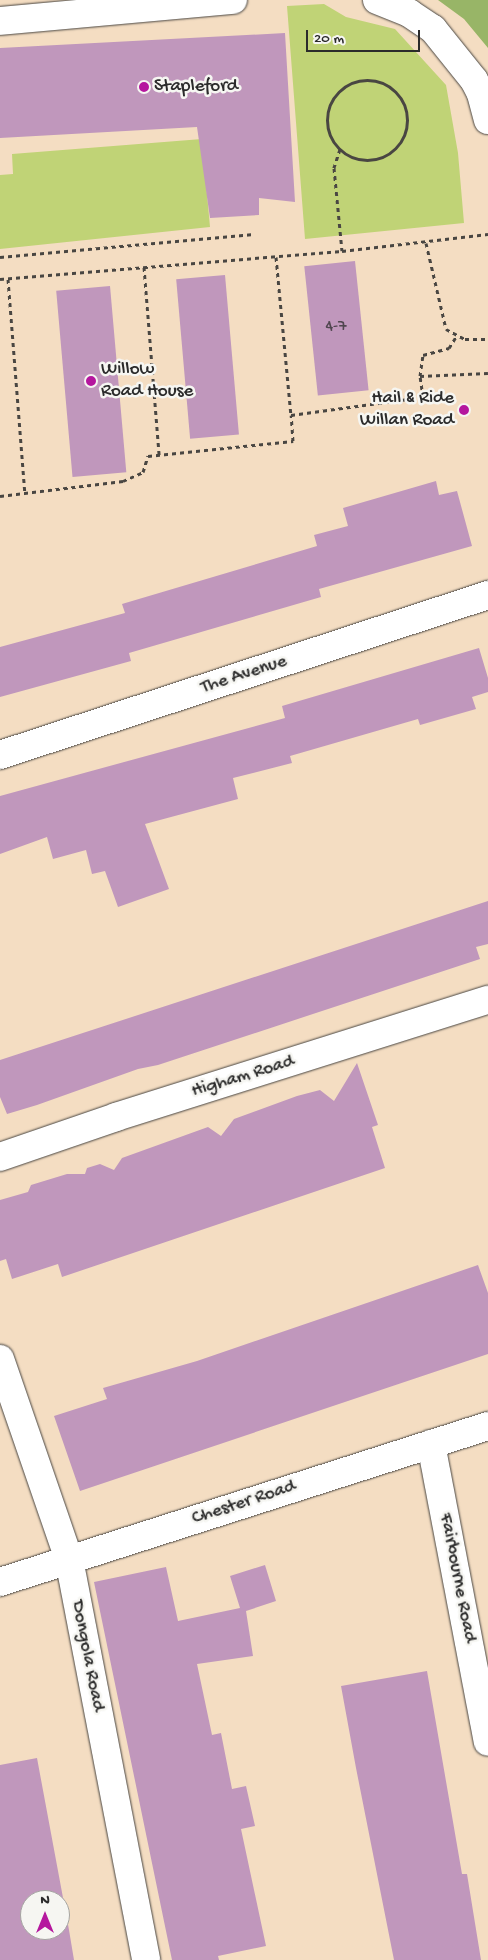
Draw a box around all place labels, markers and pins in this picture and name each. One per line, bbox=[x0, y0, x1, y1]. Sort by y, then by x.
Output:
place label: Stapleford bbox=[154, 76, 238, 98]
marker: Stapleford bbox=[138, 81, 150, 93]
place label: Willow Road House bbox=[101, 359, 193, 403]
marker: Willow Road House bbox=[85, 375, 97, 387]
place label: Hail & Ride Willan Road bbox=[360, 388, 454, 432]
marker: Hail & Ride Willan Road bbox=[458, 404, 470, 416]

